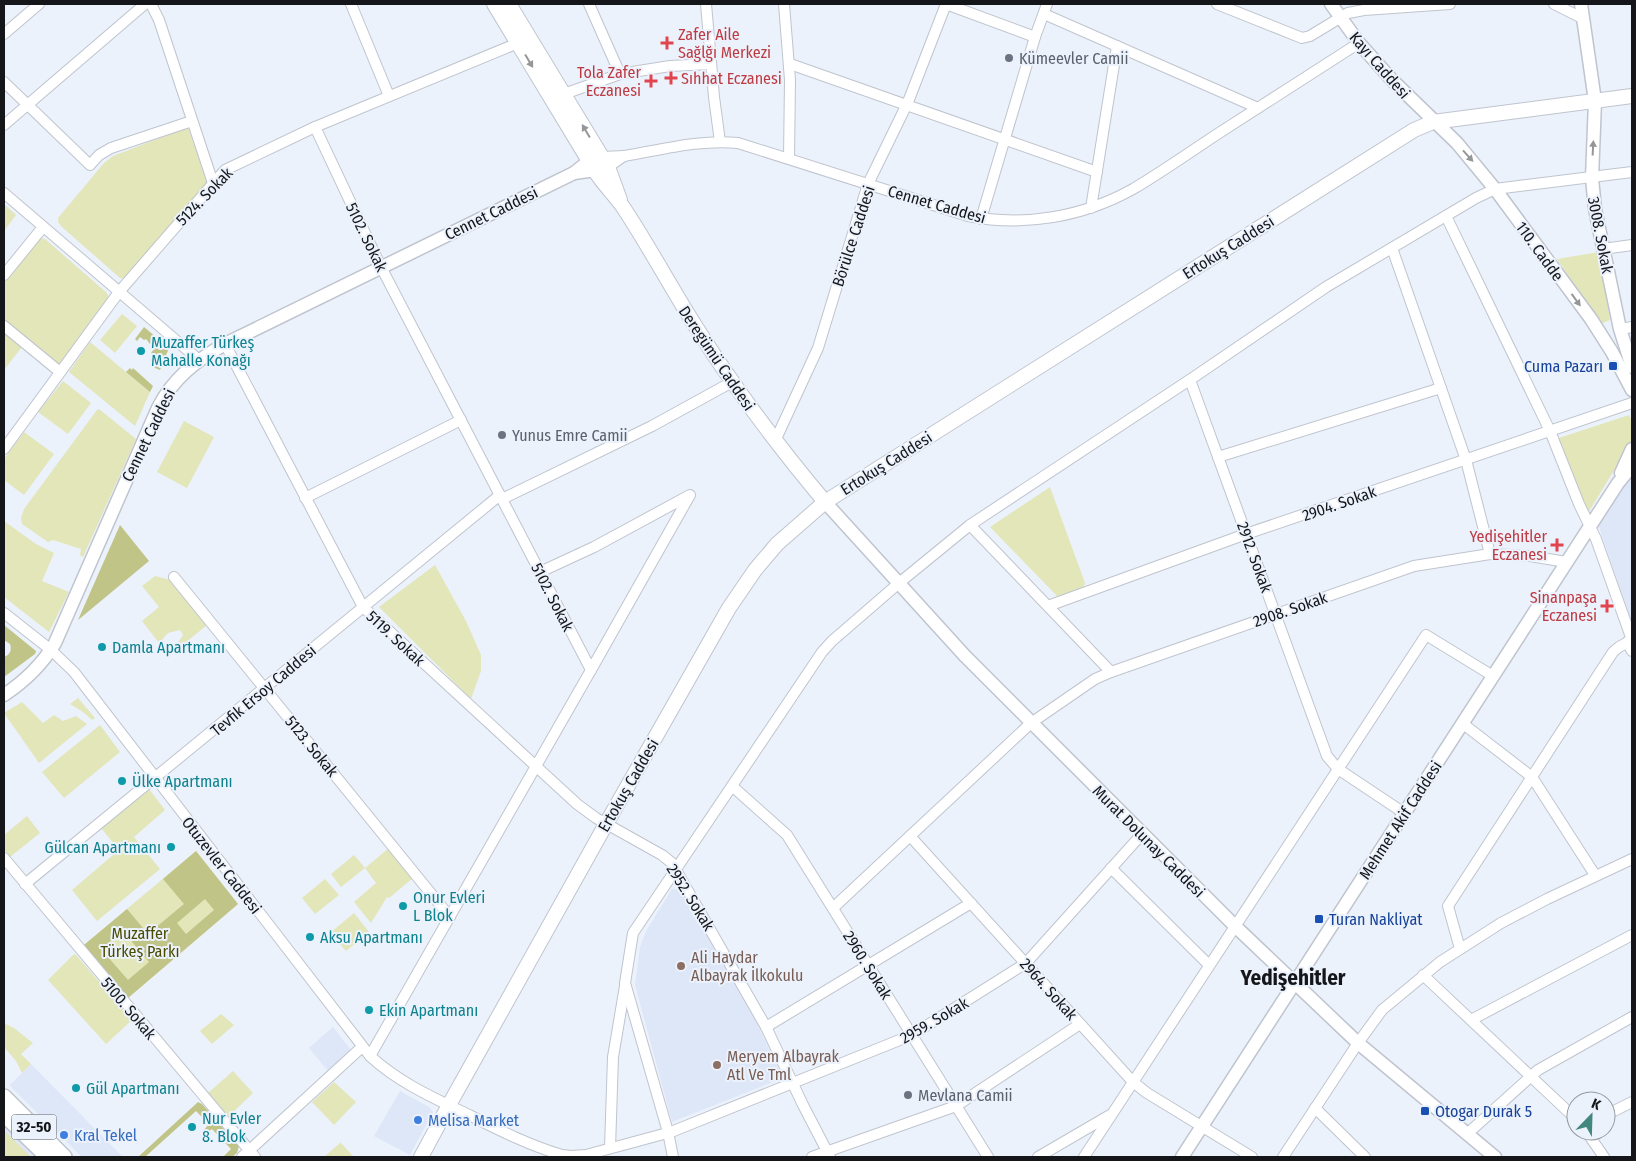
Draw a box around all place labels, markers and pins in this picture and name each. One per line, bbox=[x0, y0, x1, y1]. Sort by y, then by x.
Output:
place label: Zafer Aile Sağlğı Merkezi bbox=[678, 25, 771, 62]
marker: Zafer Aile Sağlğı Merkezi bbox=[660, 36, 674, 50]
place label: Kümeevler Camii bbox=[1019, 49, 1128, 68]
marker: Kümeevler Camii bbox=[1003, 52, 1015, 64]
place label: Tola Zafer Eczanesi bbox=[577, 63, 641, 100]
place label: Sıhhat Eczanesi bbox=[681, 69, 782, 88]
marker: Sıhhat Eczanesi bbox=[665, 72, 677, 84]
marker: Tola Zafer Eczanesi bbox=[645, 75, 657, 87]
place label: Muzaffer Türkeş Mahalle Konağı bbox=[151, 333, 255, 370]
marker: Muzaffer Türkeş Mahalle Konağı bbox=[135, 345, 147, 357]
place label: Cuma Pazarı bbox=[1524, 357, 1603, 376]
marker: Cuma Pazarı bbox=[1607, 360, 1619, 372]
place label: Yunus Emre Camii bbox=[512, 426, 628, 445]
marker: Yunus Emre Camii bbox=[496, 429, 508, 441]
place label: Yedişehitler Eczanesi bbox=[1470, 527, 1547, 564]
marker: Yedişehitler Eczanesi bbox=[1551, 539, 1563, 551]
place label: Sinanpaşa Eczanesi bbox=[1530, 588, 1597, 625]
marker: Sinanpaşa Eczanesi bbox=[1601, 600, 1613, 612]
place label: Damla Apartmanı bbox=[112, 638, 225, 657]
marker: Damla Apartmanı bbox=[96, 641, 108, 653]
place label: Ülke Apartmanı bbox=[132, 772, 233, 791]
marker: Ülke Apartmanı bbox=[116, 775, 128, 787]
place label: Gülcan Apartmanı bbox=[45, 838, 161, 857]
marker: Gülcan Apartmanı bbox=[165, 841, 177, 853]
place label: Onur Evleri L Blok bbox=[413, 888, 485, 925]
marker: Onur Evleri L Blok bbox=[397, 900, 409, 912]
place label: Turan Nakliyat bbox=[1329, 910, 1423, 929]
marker: Turan Nakliyat bbox=[1313, 913, 1325, 925]
place label: Aksu Apartmanı bbox=[320, 928, 423, 947]
marker: Aksu Apartmanı bbox=[304, 931, 316, 943]
place label: Ali Haydar Albayrak İlkokulu bbox=[691, 948, 803, 985]
marker: Ali Haydar Albayrak İlkokulu bbox=[675, 960, 687, 972]
place label: Ekin Apartmanı bbox=[379, 1001, 478, 1020]
marker: Ekin Apartmanı bbox=[363, 1004, 375, 1016]
place label: Meryem Albayrak Atl Ve Tml bbox=[727, 1047, 840, 1084]
marker: Meryem Albayrak Atl Ve Tml bbox=[711, 1059, 723, 1071]
place label: Gül Apartmanı bbox=[86, 1079, 180, 1098]
marker: Gül Apartmanı bbox=[70, 1082, 82, 1094]
place label: Mevlana Camii bbox=[918, 1086, 1013, 1105]
marker: Mevlana Camii bbox=[902, 1089, 914, 1101]
place label: Otogar Durak 5 bbox=[1435, 1102, 1532, 1121]
marker: Otogar Durak 5 bbox=[1419, 1105, 1431, 1117]
place label: Nur Evler 8. Blok bbox=[202, 1109, 262, 1146]
place label: Melisa Market bbox=[428, 1111, 520, 1130]
marker: Melisa Market bbox=[412, 1114, 424, 1126]
marker: Nur Evler 8. Blok bbox=[186, 1121, 198, 1133]
place label: Kral Tekel bbox=[74, 1126, 137, 1145]
marker: Kral Tekel bbox=[58, 1129, 70, 1141]

